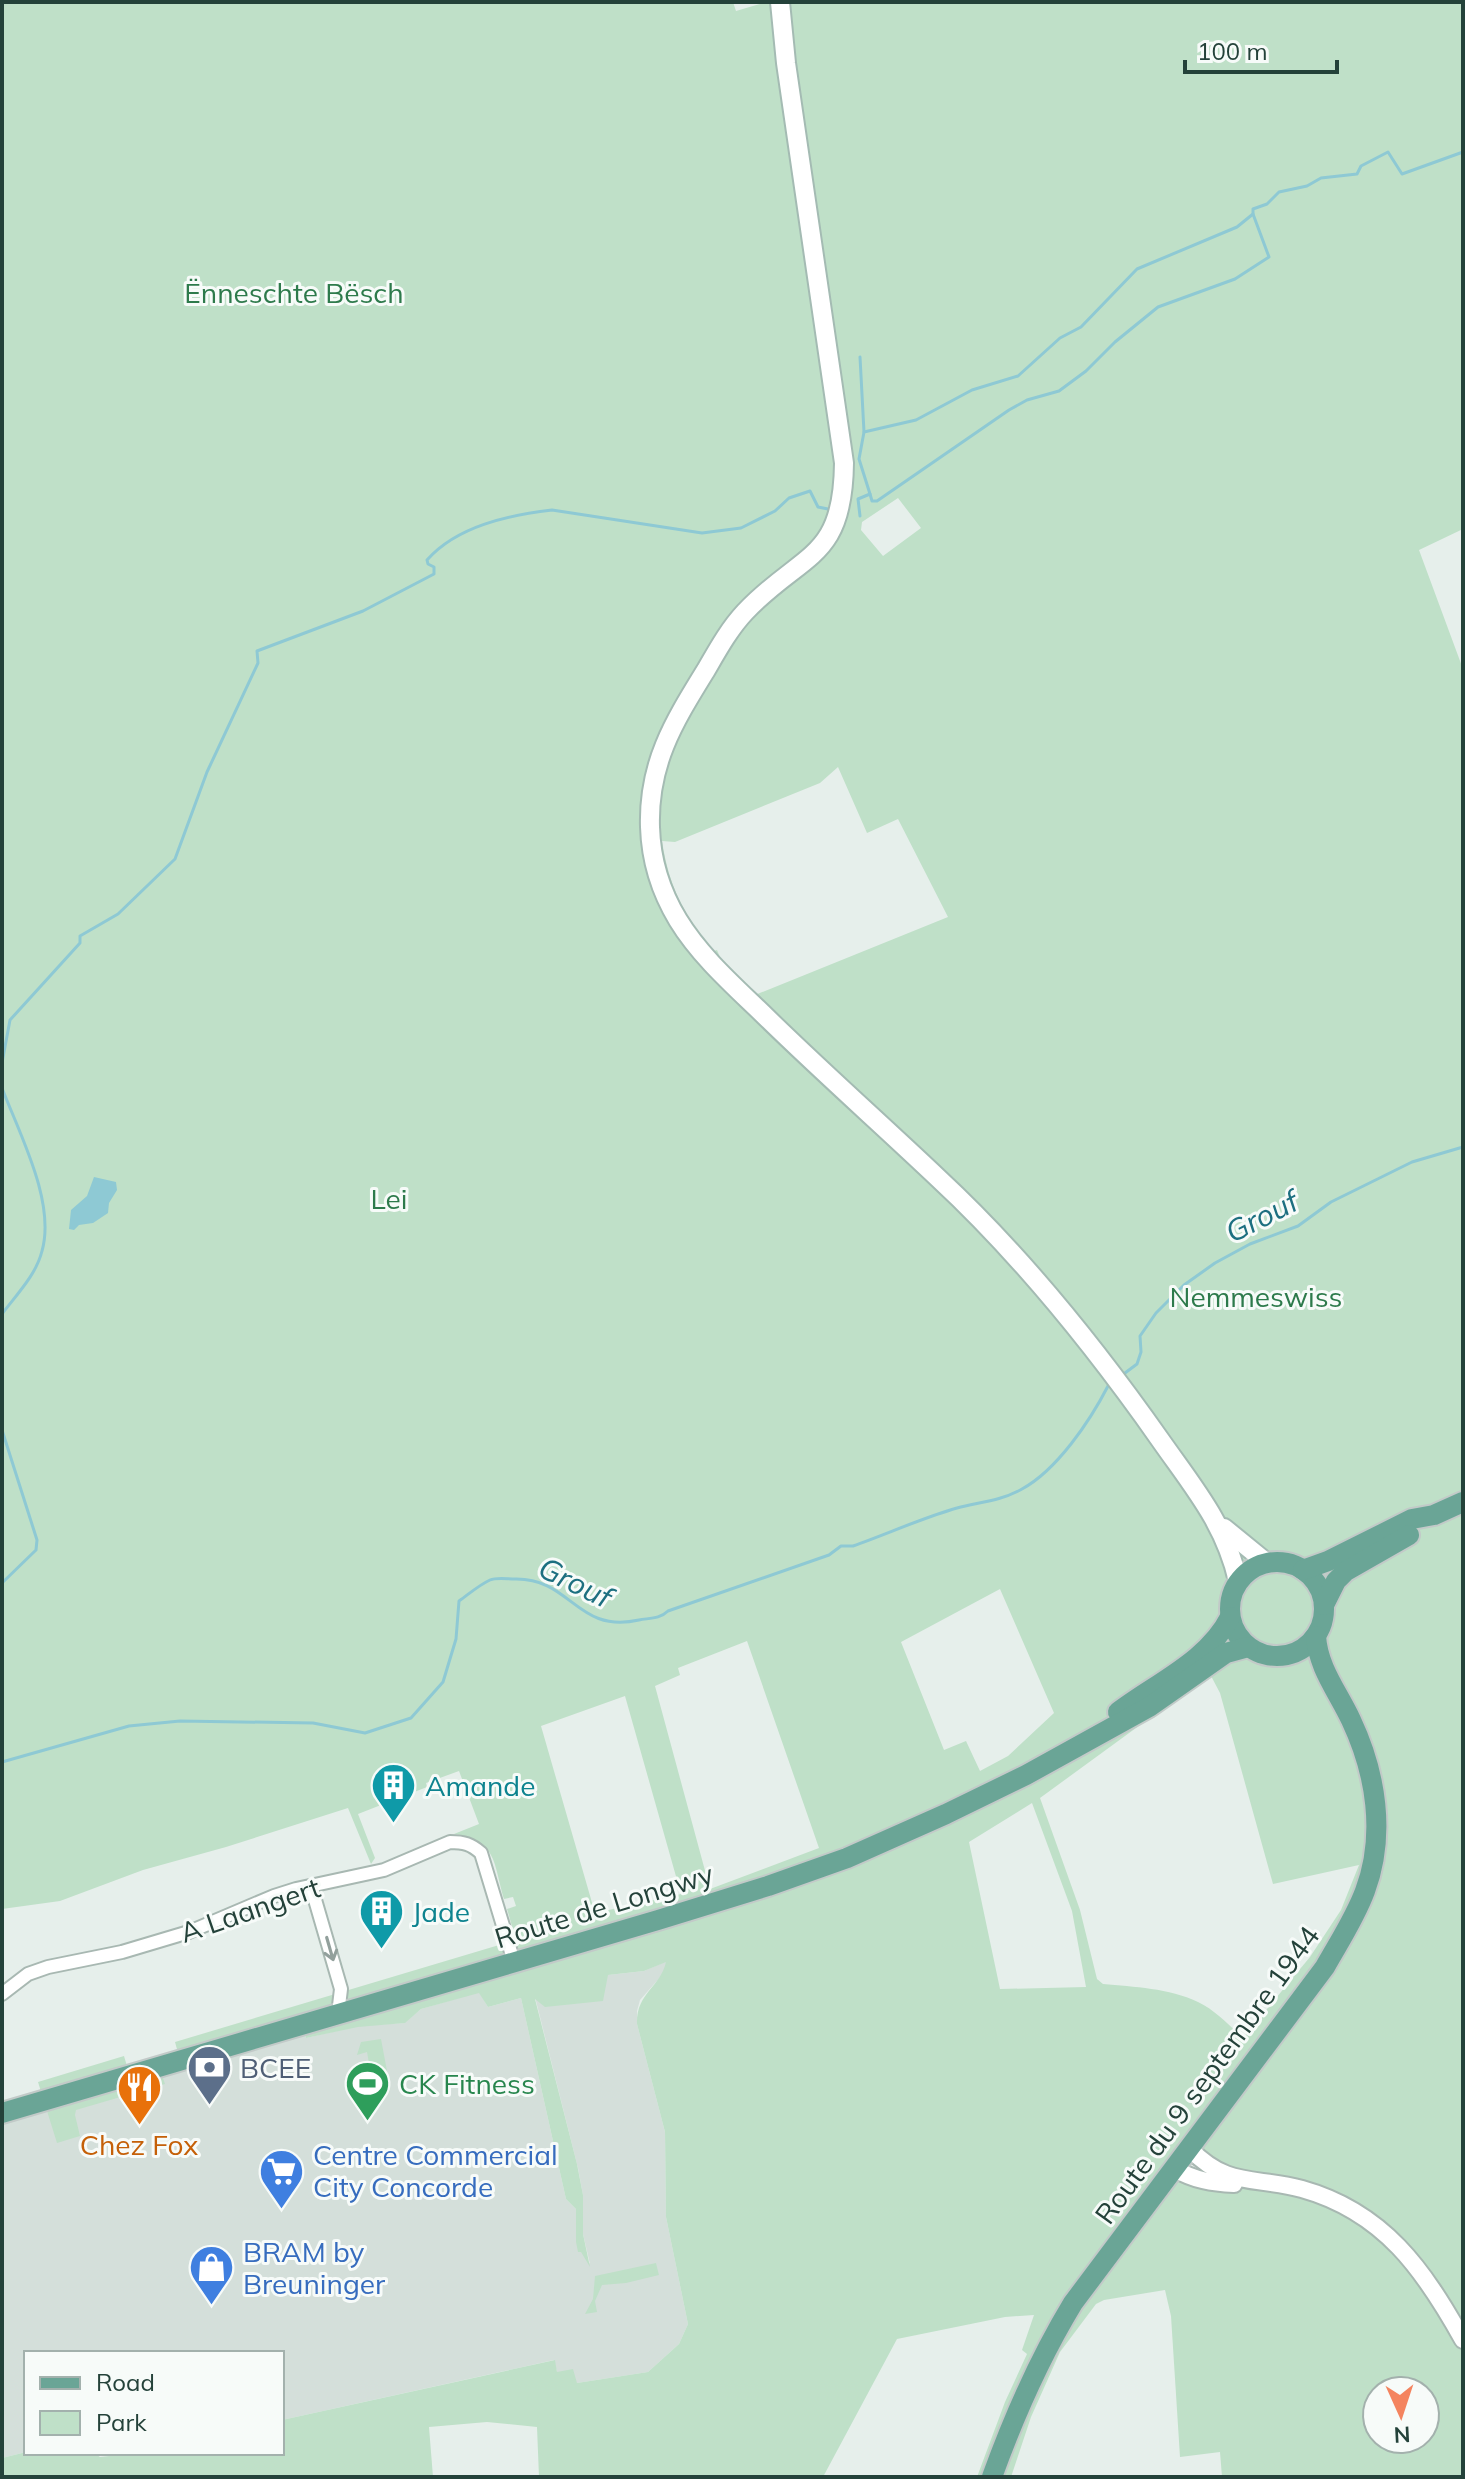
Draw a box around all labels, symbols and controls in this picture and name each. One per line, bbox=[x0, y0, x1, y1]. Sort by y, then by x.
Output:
scale bar bbox=[1185, 24, 1337, 74]
text: 100 m bbox=[1197, 36, 1268, 66]
park label: Ënneschte Bësch bbox=[184, 275, 404, 310]
water label: Grouf bbox=[1219, 1180, 1307, 1251]
park label: Lei bbox=[370, 1181, 408, 1216]
park label: Nemmeswiss bbox=[1170, 1279, 1342, 1314]
water label: Grouf bbox=[532, 1548, 621, 1617]
building icon: Amande bbox=[370, 1762, 418, 1825]
place label: Amande bbox=[425, 1768, 535, 1803]
street label: Route de Longwy bbox=[490, 1856, 717, 1955]
street label: A Laangert bbox=[175, 1869, 325, 1950]
building icon: Jade bbox=[357, 1888, 405, 1951]
place label: Jade bbox=[412, 1894, 470, 1929]
street label: Route du 9 septembre 1944 bbox=[1087, 1919, 1327, 2230]
one-way arrow bbox=[323, 1936, 338, 1962]
bank icon: BCEE bbox=[185, 2044, 233, 2107]
place label: BCEE bbox=[240, 2050, 311, 2085]
sports icon: CK Fitness bbox=[344, 2060, 392, 2123]
restaurant icon: Chez Fox bbox=[115, 2064, 163, 2127]
place label: CK Fitness bbox=[399, 2066, 535, 2101]
place label: Chez Fox bbox=[80, 2127, 198, 2162]
place label: Centre Commercial City Concorde bbox=[313, 2137, 558, 2204]
supermarket icon: Centre Commercial City Concorde bbox=[258, 2147, 306, 2210]
place label: BRAM by Breuninger bbox=[243, 2234, 386, 2301]
shop icon: BRAM by Breuninger bbox=[188, 2244, 236, 2307]
legend bbox=[24, 2351, 284, 2455]
text: Road bbox=[96, 2367, 155, 2397]
north arrow bbox=[1361, 2375, 1441, 2455]
text: Park bbox=[96, 2407, 147, 2437]
text: N bbox=[1393, 2421, 1411, 2449]

